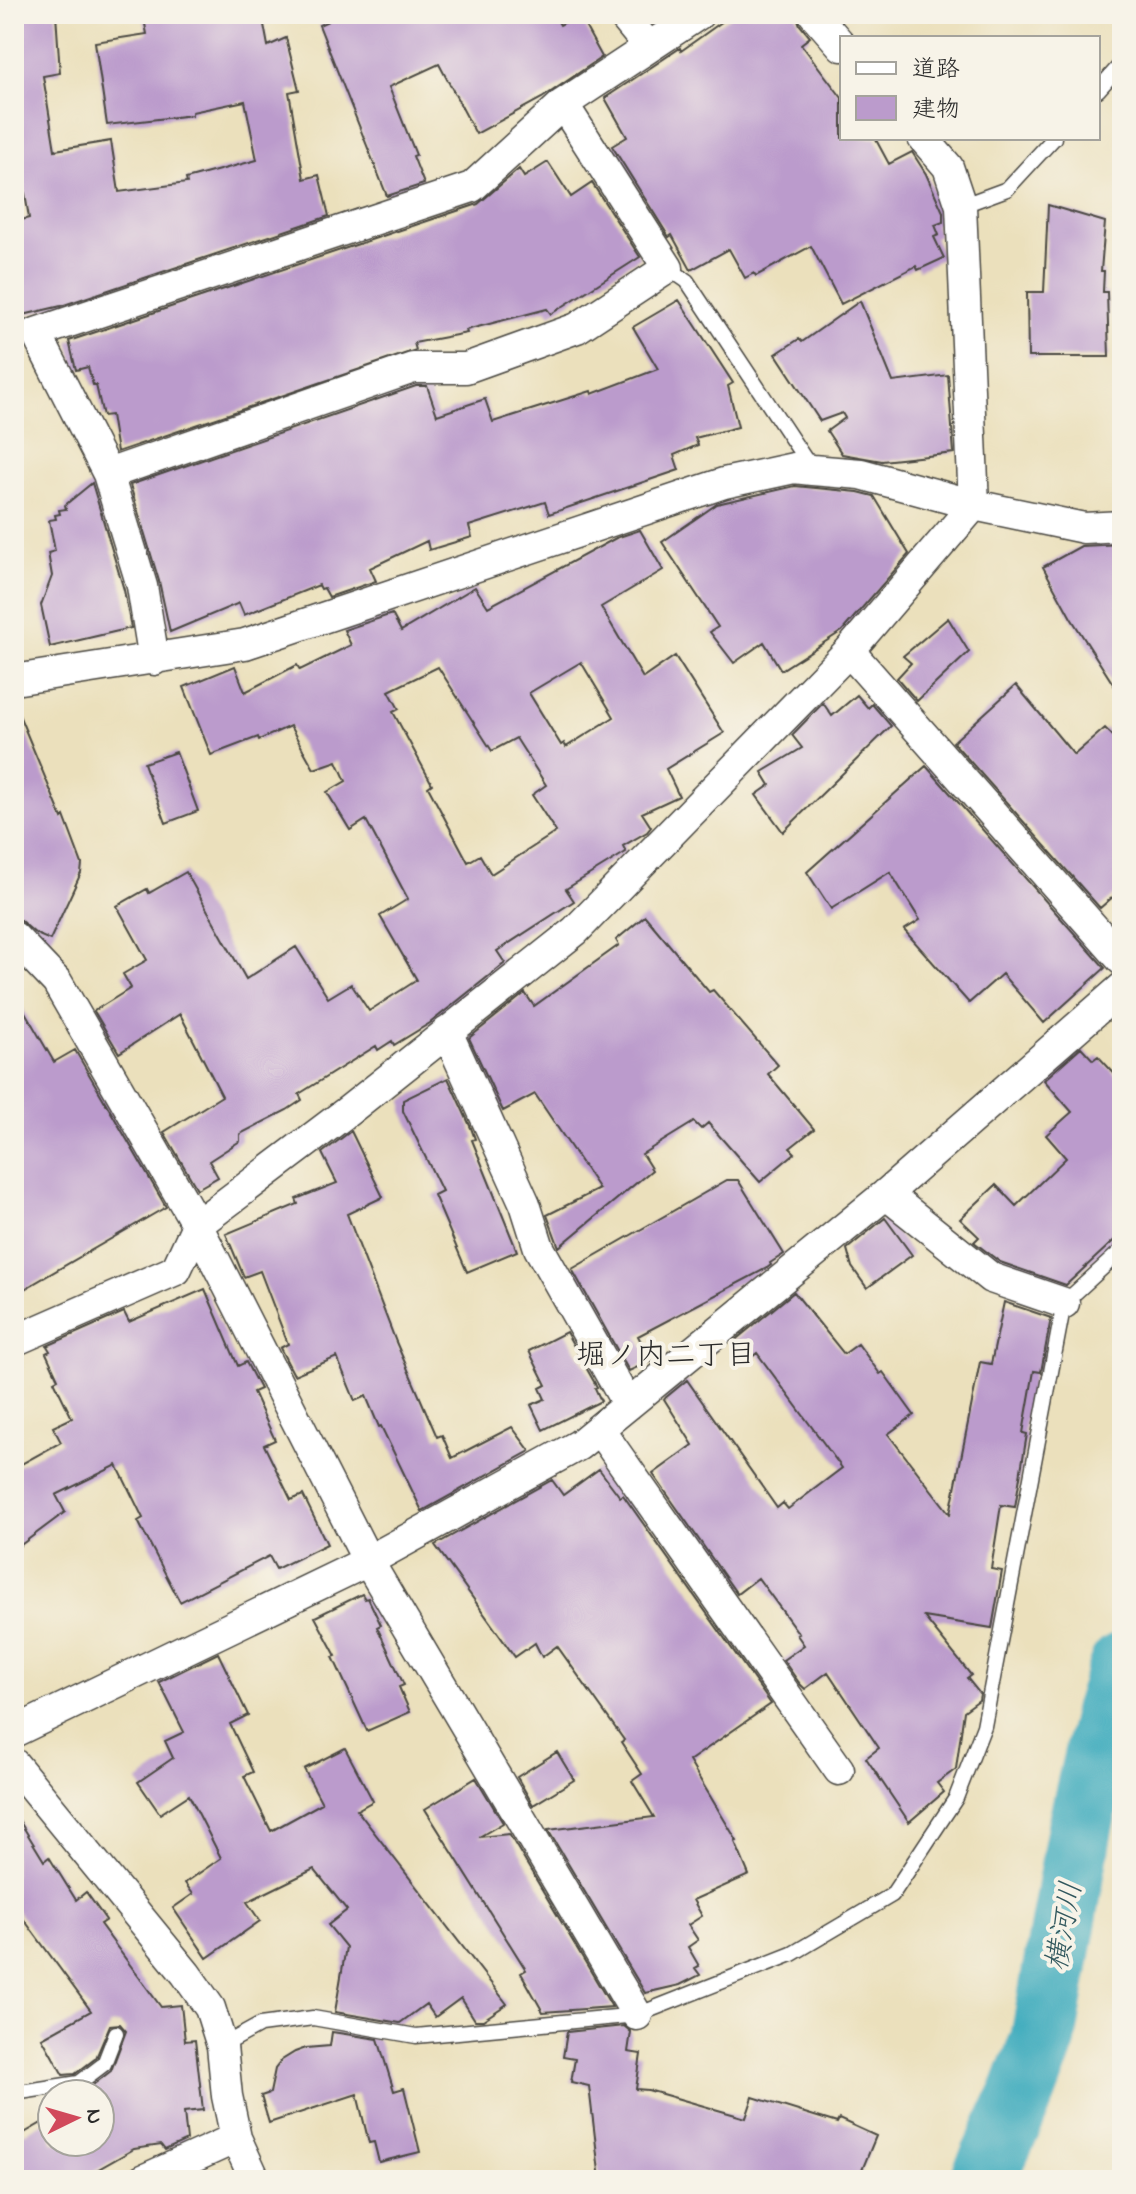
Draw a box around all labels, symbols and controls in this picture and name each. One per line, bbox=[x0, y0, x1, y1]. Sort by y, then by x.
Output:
legend bbox=[840, 36, 1100, 140]
text: 道路 bbox=[912, 53, 960, 88]
text: 建物 bbox=[912, 93, 960, 128]
district label: 堀ノ内二丁目 bbox=[576, 1335, 756, 1379]
water label: 横河川 bbox=[1036, 1878, 1095, 1975]
north arrow bbox=[36, 2078, 116, 2158]
text: N bbox=[76, 2108, 110, 2125]

